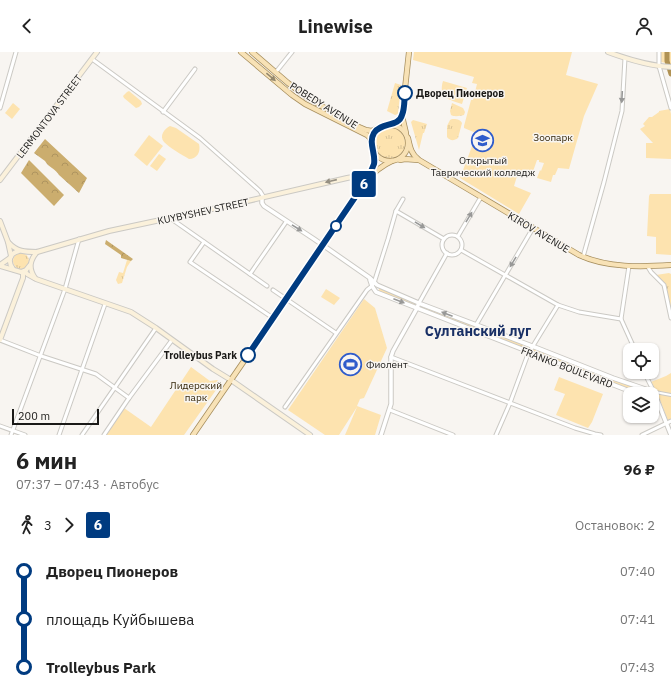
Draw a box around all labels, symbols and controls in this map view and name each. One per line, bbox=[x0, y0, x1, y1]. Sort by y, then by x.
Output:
icon: back bbox=[16, 15, 38, 37]
text: Linewise bbox=[298, 15, 373, 38]
icon: person bbox=[633, 15, 655, 37]
street label: LERMONTOVA STREET bbox=[14, 72, 85, 161]
one-way arrow bbox=[266, 73, 277, 82]
street label: POBEDY AVENUE bbox=[287, 79, 360, 132]
marker: Дворец Пионеров bbox=[397, 85, 413, 101]
place label: Дворец Пионеров bbox=[416, 87, 504, 100]
one-way arrow bbox=[619, 91, 626, 103]
school or university icon: Открытый Таврический колледж bbox=[470, 127, 496, 153]
park label: Зоопарк bbox=[533, 131, 573, 144]
place label: Открытый Таврический колледж bbox=[431, 154, 536, 179]
line badge: 6 bbox=[351, 171, 377, 197]
text: 6 bbox=[360, 175, 368, 193]
one-way arrow bbox=[325, 179, 337, 185]
street label: KUYBYSHEV STREET bbox=[156, 195, 250, 228]
street label: KIROV AVENUE bbox=[506, 209, 572, 256]
one-way arrow bbox=[466, 211, 473, 223]
unlabelled marker bbox=[330, 220, 342, 232]
one-way arrow bbox=[414, 222, 426, 229]
one-way arrow bbox=[292, 224, 302, 232]
one-way arrow bbox=[510, 256, 517, 268]
one-way arrow bbox=[393, 298, 405, 304]
one-way arrow bbox=[440, 310, 452, 316]
district label: Султанский луг bbox=[425, 322, 531, 340]
map controls bbox=[623, 343, 659, 423]
button: locate bbox=[623, 343, 659, 379]
street label: FRANKO BOULEVARD bbox=[519, 344, 615, 391]
marker: Trolleybus Park bbox=[240, 347, 256, 363]
place label: Trolleybus Park bbox=[164, 349, 237, 362]
sports icon: Фиолент bbox=[337, 351, 363, 377]
place label: Фиолент bbox=[366, 358, 408, 371]
park label: Лидерский парк bbox=[170, 379, 222, 404]
button: layers bbox=[623, 387, 659, 423]
scale bar bbox=[12, 407, 99, 426]
text: 200 m bbox=[18, 409, 50, 423]
text: 6 мин bbox=[16, 446, 77, 475]
text: 96 ₽ bbox=[624, 460, 655, 479]
text: 07:37 – 07:43 · Автобус bbox=[16, 476, 159, 493]
icon: walk bbox=[16, 514, 38, 536]
icon: forward bbox=[58, 514, 80, 536]
text: 6 bbox=[94, 516, 102, 534]
text: 3 bbox=[44, 517, 52, 534]
text: Остановок: 2 bbox=[575, 517, 655, 534]
text: Дворец Пионеров bbox=[46, 562, 178, 581]
text: 07:40 bbox=[620, 563, 655, 580]
text: площадь Куйбышева bbox=[46, 610, 194, 629]
text: 07:41 bbox=[620, 611, 655, 628]
text: Trolleybus Park bbox=[46, 658, 156, 677]
text: 07:43 bbox=[620, 659, 655, 676]

